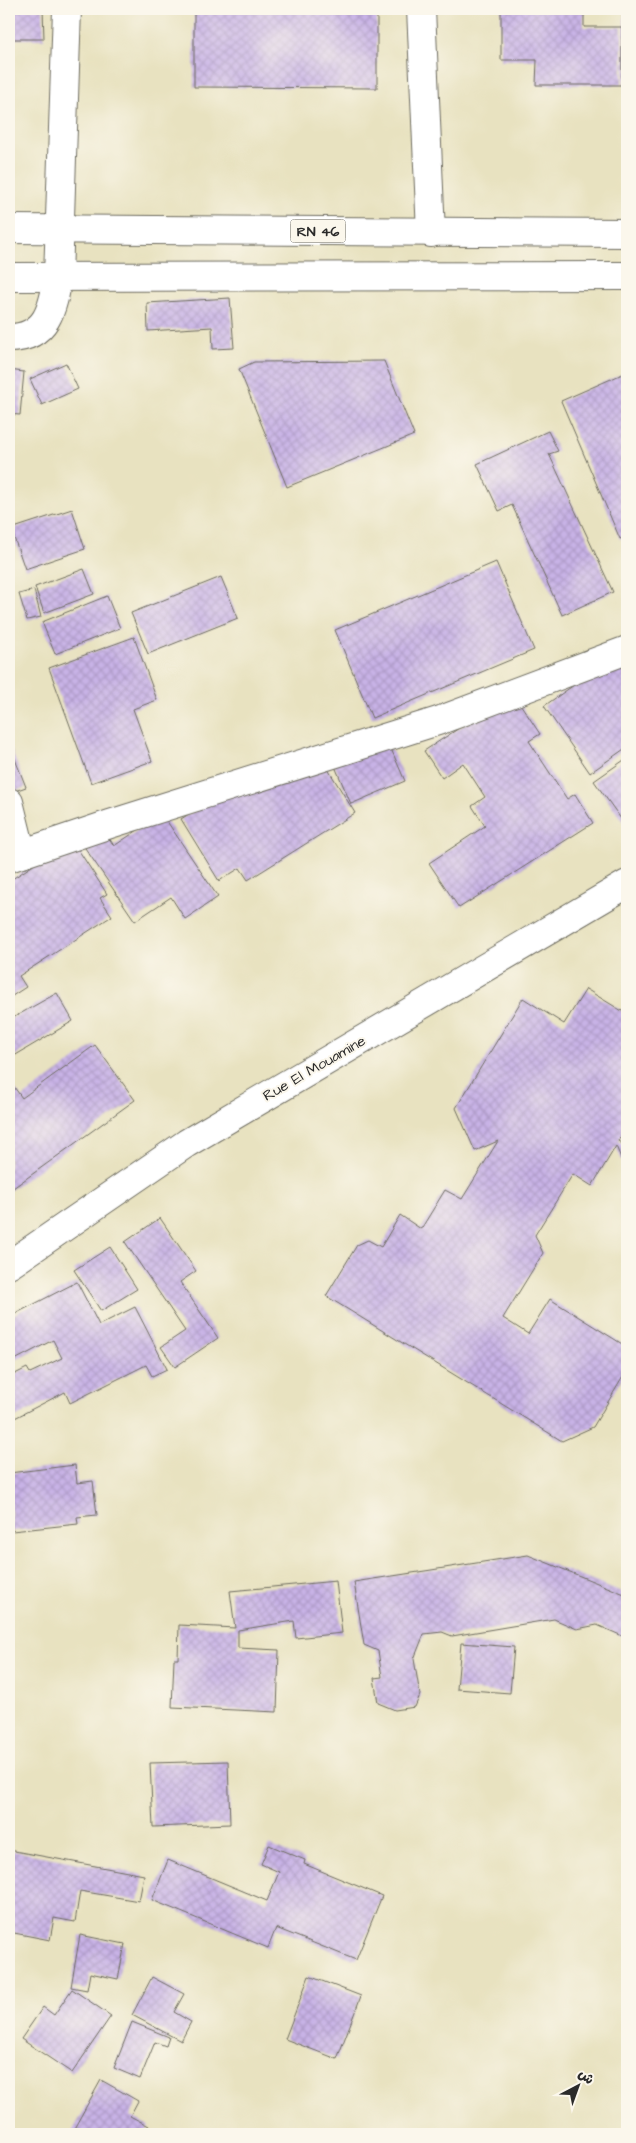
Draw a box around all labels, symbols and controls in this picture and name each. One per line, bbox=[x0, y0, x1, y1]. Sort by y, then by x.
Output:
road number: RN 46 bbox=[290, 220, 346, 242]
street label: Rue El Mouamine bbox=[259, 1031, 369, 1106]
north arrow bbox=[554, 2060, 604, 2110]
text: ش bbox=[573, 2064, 598, 2090]

